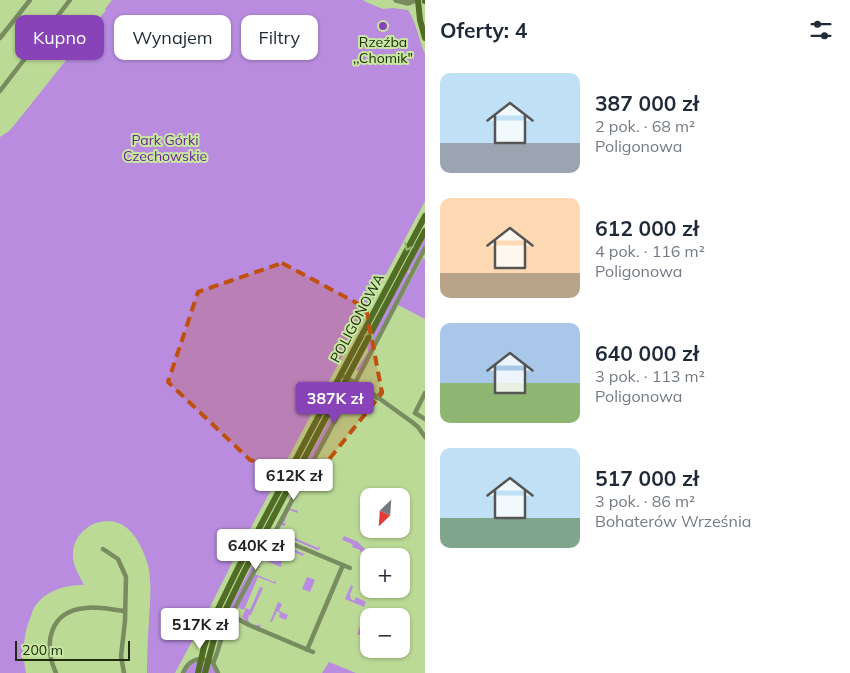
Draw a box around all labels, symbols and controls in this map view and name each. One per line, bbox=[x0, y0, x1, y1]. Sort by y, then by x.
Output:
chip: Kupno bbox=[15, 15, 104, 60]
chip: Wynajem bbox=[114, 15, 231, 60]
chip: Filtry bbox=[241, 15, 318, 60]
icon: filters bbox=[807, 16, 835, 44]
text: Oferty: 4 bbox=[440, 17, 527, 43]
marker: Rzeźba ,,Chomik" bbox=[377, 20, 389, 32]
place label: Rzeźba ,,Chomik" bbox=[353, 33, 413, 67]
text: 387 000 zł bbox=[595, 90, 699, 116]
icon: home bbox=[480, 93, 540, 153]
text: 2 pok. · 68 m² bbox=[595, 116, 695, 136]
park label: Park Górki Czechowskie bbox=[123, 131, 207, 165]
text: Poligonowa bbox=[595, 136, 682, 156]
text: 612 000 zł bbox=[595, 215, 699, 241]
icon: home bbox=[480, 218, 540, 278]
text: 4 pok. · 116 m² bbox=[595, 241, 705, 261]
one-way arrow bbox=[405, 242, 415, 251]
text: Poligonowa bbox=[595, 261, 682, 281]
street label: POLIGONOWA bbox=[326, 270, 388, 366]
one-way arrow bbox=[364, 331, 374, 340]
text: 640 000 zł bbox=[595, 340, 699, 366]
icon: home bbox=[480, 343, 540, 403]
text: 3 pok. · 113 m² bbox=[595, 366, 705, 386]
pin: 387K zł bbox=[289, 382, 381, 424]
text: Poligonowa bbox=[595, 386, 682, 406]
text: 387K zł bbox=[307, 388, 363, 408]
pin: 612K zł bbox=[248, 458, 340, 501]
text: 612K zł bbox=[266, 465, 322, 485]
text: 517 000 zł bbox=[595, 465, 699, 491]
icon: home bbox=[480, 468, 540, 528]
north arrow bbox=[360, 488, 410, 538]
map controls bbox=[360, 488, 410, 658]
text: 3 pok. · 86 m² bbox=[595, 491, 695, 511]
text: Bohaterów Września bbox=[595, 511, 751, 531]
pin: 640K zł bbox=[210, 528, 302, 571]
text: 640K zł bbox=[228, 535, 284, 555]
button: + bbox=[360, 548, 410, 598]
pin: 517K zł bbox=[154, 608, 246, 650]
button: − bbox=[360, 608, 410, 658]
text: 517K zł bbox=[172, 614, 228, 634]
scale bar bbox=[15, 638, 130, 661]
text: 200 m bbox=[22, 641, 63, 659]

